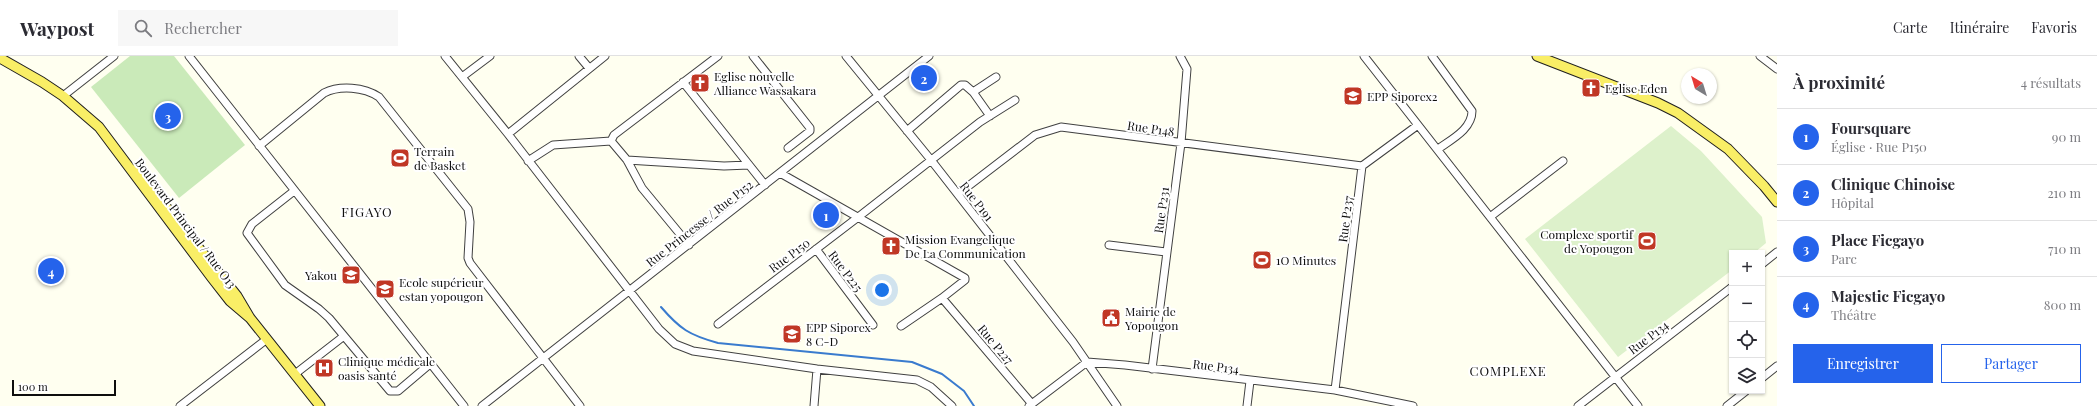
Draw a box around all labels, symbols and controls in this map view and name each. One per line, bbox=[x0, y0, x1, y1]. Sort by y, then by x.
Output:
search box bbox=[118, 10, 398, 46]
text: Waypost bbox=[20, 15, 94, 41]
icon: search bbox=[132, 17, 154, 39]
text: Rechercher bbox=[164, 18, 242, 38]
text: Carte bbox=[1893, 18, 1928, 37]
text: Itinéraire bbox=[1950, 18, 2009, 37]
text: Favoris bbox=[2031, 18, 2077, 37]
pin: 2 bbox=[911, 63, 937, 93]
place label: Eglise nouvelle Alliance Wassakara bbox=[713, 68, 816, 98]
north arrow bbox=[1681, 68, 1717, 104]
text: À proximité bbox=[1793, 71, 1885, 93]
church icon: Eglise nouvelle Alliance Wassakara bbox=[689, 72, 711, 94]
text: 4 résultats bbox=[2021, 74, 2081, 91]
church icon: Eglise Eden bbox=[1580, 77, 1602, 99]
place label: Eglise Eden bbox=[1605, 80, 1668, 96]
school or university icon: EPP Siporex2 bbox=[1342, 85, 1364, 107]
place label: EPP Siporex2 bbox=[1367, 88, 1438, 104]
pin: 3 bbox=[155, 101, 181, 131]
street label: Rue P148 bbox=[1126, 117, 1176, 139]
text: Foursquare bbox=[1831, 118, 1911, 138]
text: 1 bbox=[1804, 128, 1808, 145]
text: 90 m bbox=[2052, 128, 2081, 145]
text: Église · Rue P150 bbox=[1831, 138, 1927, 155]
place label: Terrain de Basket bbox=[414, 143, 466, 173]
sports icon: Terrain de Basket bbox=[389, 147, 411, 169]
street label: Boulevard Principal / Rue O13 bbox=[132, 155, 240, 291]
text: Clinique Chinoise bbox=[1831, 174, 1955, 194]
street label: Rue Princesse / Rue P152 bbox=[642, 176, 756, 270]
street label: Rue P191 bbox=[957, 178, 998, 224]
text: 2 bbox=[1803, 184, 1809, 201]
text: 210 m bbox=[2047, 184, 2081, 201]
street label: Rue P231 bbox=[1150, 185, 1172, 234]
text: Hôpital bbox=[1831, 194, 1874, 211]
street label: Rue P237 bbox=[1334, 195, 1356, 243]
pin: 1 bbox=[813, 200, 839, 230]
district label: FIGAYO bbox=[341, 203, 393, 220]
place label: Complexe sportif de Yopougon bbox=[1540, 226, 1634, 256]
sports icon: Complexe sportif de Yopougon bbox=[1636, 230, 1658, 252]
text: Place Ficgayo bbox=[1831, 230, 1924, 250]
place label: Mission Evangelique De La Communication bbox=[905, 231, 1026, 261]
street label: Rue P150 bbox=[765, 234, 813, 276]
church icon: Mission Evangelique De La Communication bbox=[880, 235, 902, 257]
text: 3 bbox=[1803, 240, 1809, 257]
text: 710 m bbox=[2048, 240, 2081, 257]
street label: Rue P225 bbox=[825, 247, 867, 295]
sports icon: 1O Minutes bbox=[1251, 249, 1273, 271]
map controls bbox=[1729, 250, 1765, 394]
button: + bbox=[1729, 250, 1765, 286]
text: Parc bbox=[1831, 250, 1857, 267]
place label: 1O Minutes bbox=[1276, 252, 1336, 268]
pin: 4 bbox=[38, 256, 64, 286]
school or university icon: Yakou bbox=[340, 264, 362, 286]
place label: Yakou bbox=[304, 267, 337, 283]
place label: Ecole supérieur estan yopougon bbox=[399, 274, 484, 304]
school or university icon: Ecole supérieur estan yopougon bbox=[374, 278, 396, 300]
your location bbox=[872, 280, 892, 300]
button: − bbox=[1729, 286, 1765, 322]
text: Majestic Ficgayo bbox=[1831, 286, 1945, 306]
text: 4 bbox=[1803, 296, 1809, 313]
text: 800 m bbox=[2044, 296, 2081, 313]
place label: Mairie de Yopougon bbox=[1124, 303, 1178, 333]
text: Théâtre bbox=[1831, 306, 1876, 323]
public building icon: Mairie de Yopougon bbox=[1100, 307, 1122, 329]
street label: Rue P134 bbox=[1625, 317, 1671, 357]
place label: EPP Siporex 8 C-D bbox=[806, 319, 872, 349]
street label: Rue P227 bbox=[975, 321, 1017, 367]
button: locate bbox=[1729, 322, 1765, 358]
school or university icon: EPP Siporex 8 C-D bbox=[781, 323, 803, 345]
button: Enregistrer bbox=[1793, 344, 1933, 383]
button: Partager bbox=[1941, 344, 2081, 383]
place label: Clinique médicale oasis santé bbox=[338, 353, 435, 383]
street label: Rue P134 bbox=[1192, 355, 1240, 377]
hospital icon: Clinique médicale oasis santé bbox=[313, 357, 335, 379]
button: layers bbox=[1729, 358, 1765, 394]
district label: COMPLEXE bbox=[1469, 362, 1547, 379]
scale bar bbox=[12, 378, 116, 397]
text: 100 m bbox=[18, 379, 48, 394]

